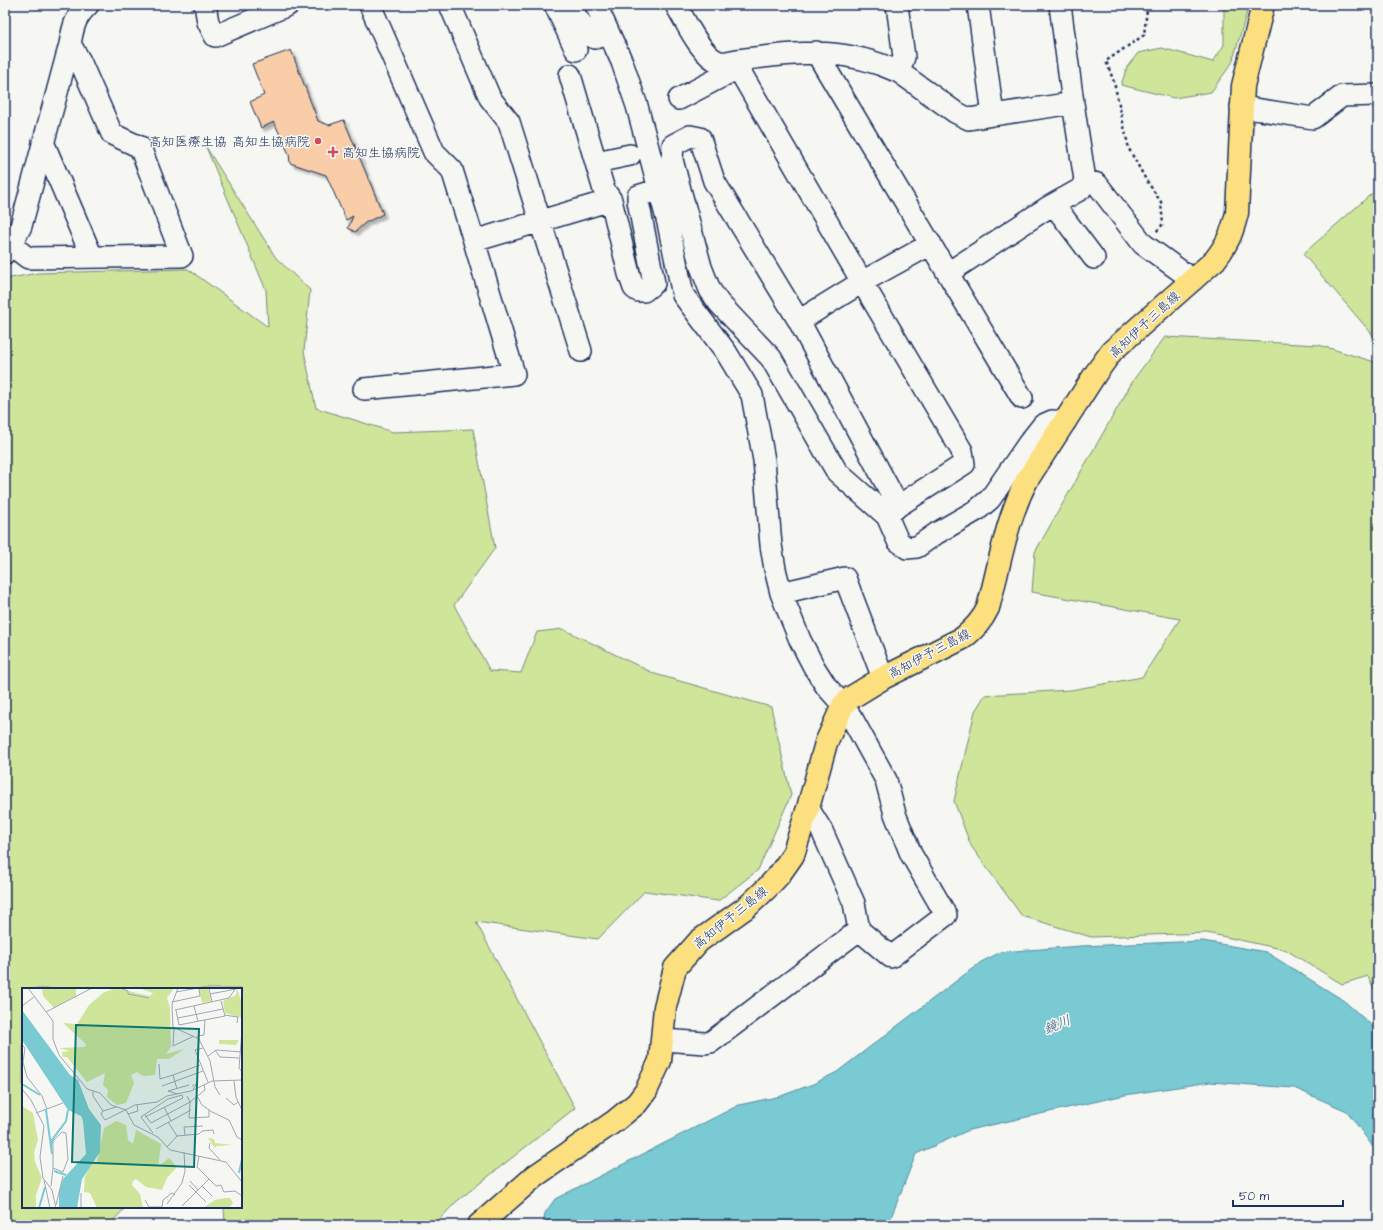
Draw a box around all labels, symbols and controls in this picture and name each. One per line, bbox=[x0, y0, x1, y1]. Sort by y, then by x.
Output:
place label: 高知医療生協 高知生協病院 bbox=[149, 133, 310, 151]
marker: 高知医療生協 高知生協病院 bbox=[313, 136, 323, 146]
place label: 高知生協病院 bbox=[342, 144, 420, 162]
marker: 高知生協病院 bbox=[327, 146, 339, 158]
street label: 高知伊予三島線 bbox=[1105, 286, 1185, 362]
street label: 高知伊予三島線 bbox=[885, 624, 975, 683]
street label: 高知伊予三島線 bbox=[690, 882, 772, 953]
inset map bbox=[22, 988, 242, 1208]
water label: 鏡川 bbox=[1041, 1010, 1074, 1039]
scale bar bbox=[1233, 1182, 1343, 1208]
text: 50 m bbox=[1239, 1188, 1270, 1205]

